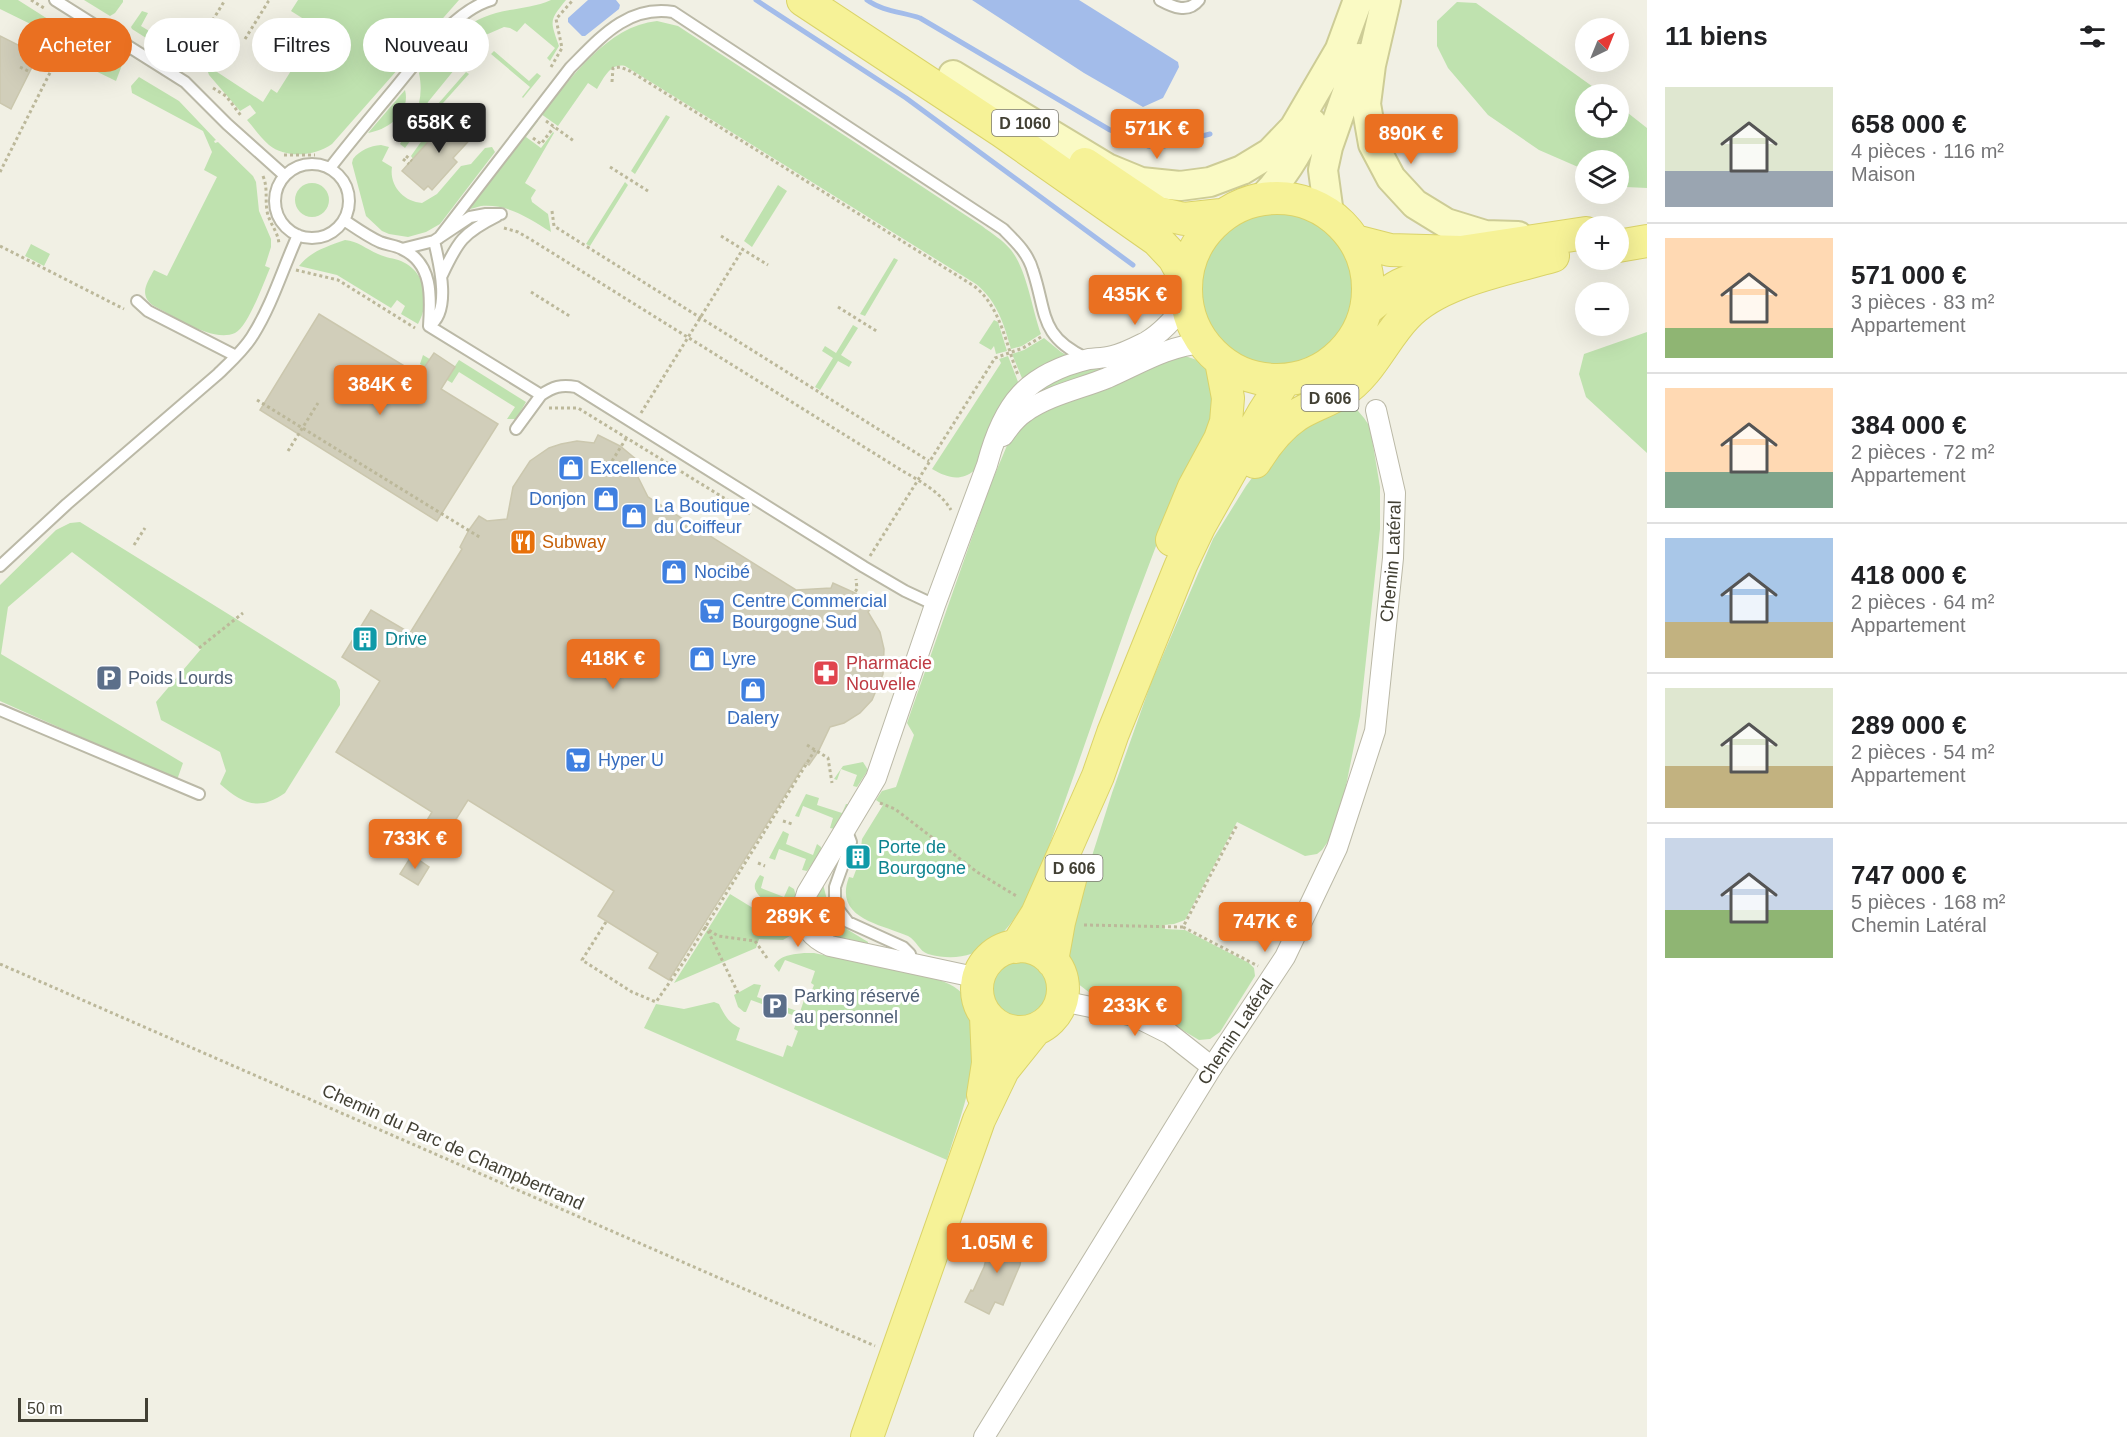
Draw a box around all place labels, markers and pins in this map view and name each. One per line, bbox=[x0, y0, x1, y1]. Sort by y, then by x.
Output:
pin: 658K € bbox=[390, 103, 488, 154]
pin: 571K € bbox=[1108, 109, 1206, 160]
pin: 890K € bbox=[1362, 114, 1460, 165]
pin: 435K € bbox=[1086, 275, 1184, 326]
pin: 384K € bbox=[331, 365, 429, 416]
shop icon: Excellence bbox=[556, 453, 586, 483]
place label: Excellence bbox=[590, 458, 677, 478]
shop icon: Donjon bbox=[591, 484, 621, 514]
place label: Donjon bbox=[529, 489, 586, 509]
place label: La Boutique du Coiffeur bbox=[654, 496, 750, 537]
shop icon: La Boutique du Coiffeur bbox=[619, 501, 649, 531]
restaurant icon: Subway bbox=[508, 527, 538, 557]
place label: Subway bbox=[542, 532, 606, 552]
shop icon: Nocibé bbox=[659, 557, 689, 587]
place label: Nocibé bbox=[694, 562, 750, 582]
place label: Centre Commercial Bourgogne Sud bbox=[732, 591, 887, 632]
supermarket icon: Centre Commercial Bourgogne Sud bbox=[697, 596, 727, 626]
building icon: Drive bbox=[350, 624, 380, 654]
place label: Drive bbox=[385, 629, 427, 649]
pin: 418K € bbox=[564, 639, 662, 690]
shop icon: Lyre bbox=[687, 644, 717, 674]
place label: Lyre bbox=[722, 649, 756, 669]
place label: Pharmacie Nouvelle bbox=[846, 653, 932, 694]
pharmacy icon: Pharmacie Nouvelle bbox=[811, 658, 841, 688]
parking icon: Poids Lourds bbox=[94, 663, 124, 693]
place label: Poids Lourds bbox=[128, 668, 233, 688]
shop icon: Dalery bbox=[738, 675, 768, 705]
place label: Dalery bbox=[727, 708, 779, 728]
supermarket icon: Hyper U bbox=[563, 745, 593, 775]
place label: Hyper U bbox=[598, 750, 664, 770]
pin: 733K € bbox=[366, 819, 464, 870]
place label: Porte de Bourgogne bbox=[878, 837, 966, 878]
building icon: Porte de Bourgogne bbox=[843, 842, 873, 872]
pin: 289K € bbox=[749, 897, 847, 948]
pin: 747K € bbox=[1216, 902, 1314, 953]
place label: Parking réservé au personnel bbox=[794, 986, 920, 1027]
pin: 233K € bbox=[1086, 986, 1184, 1037]
parking icon: Parking réservé au personnel bbox=[760, 991, 790, 1021]
pin: 1.05M € bbox=[942, 1223, 1052, 1274]

